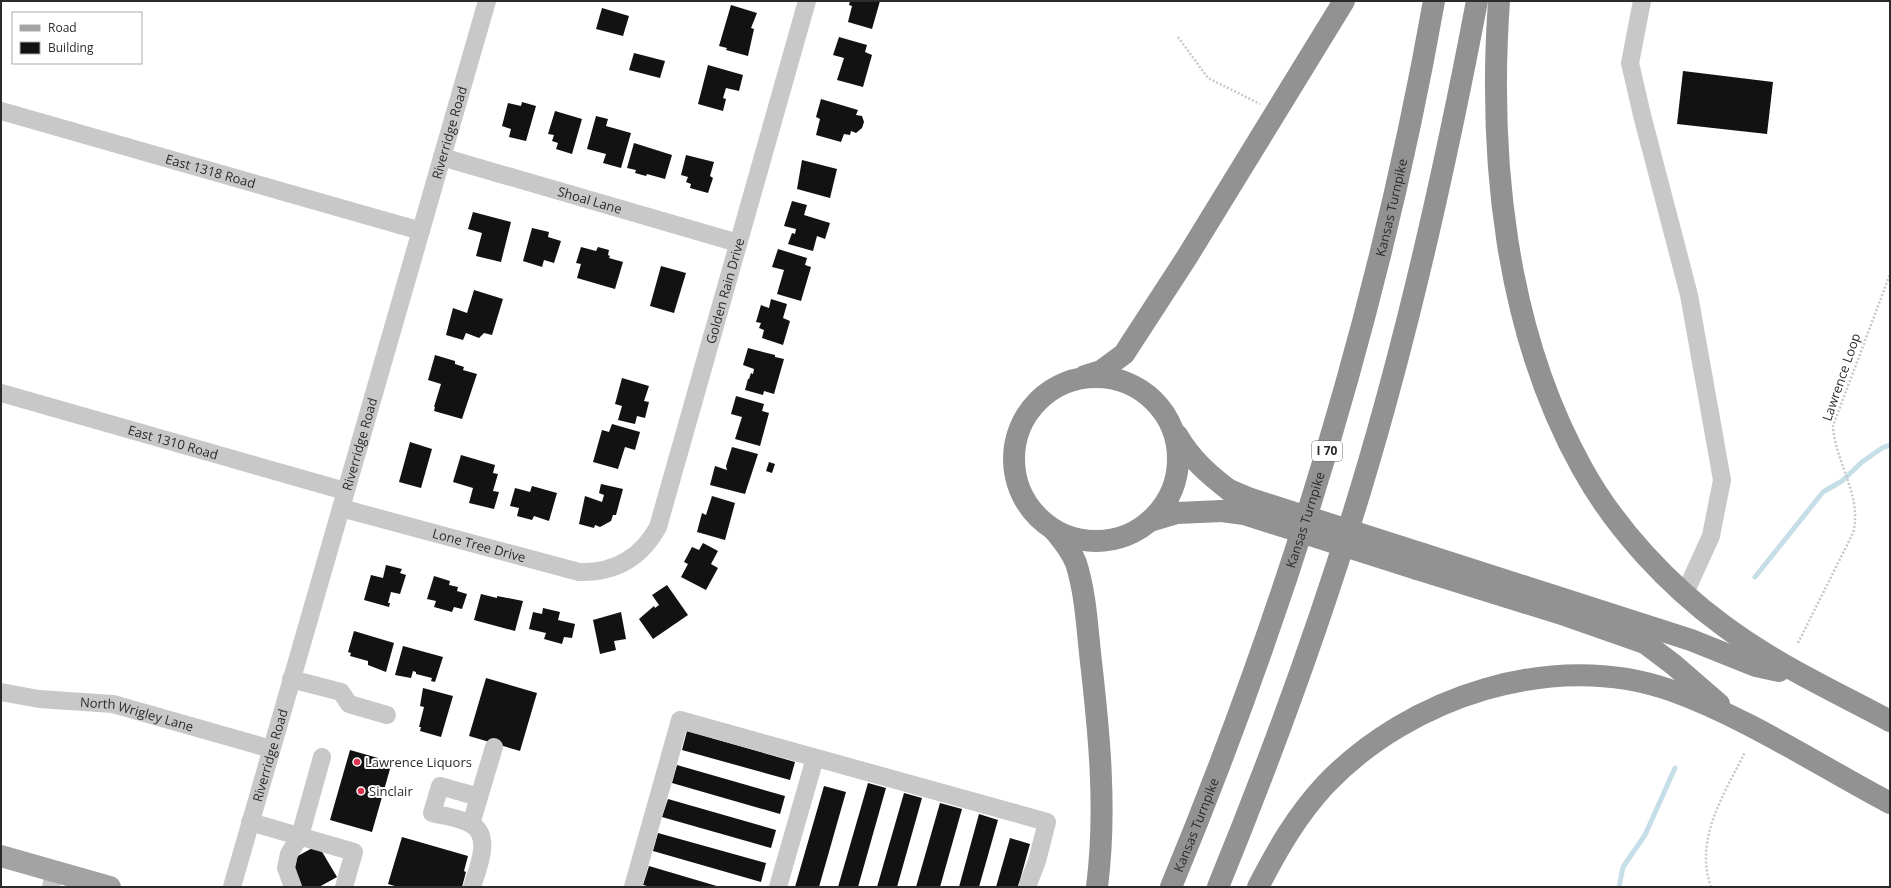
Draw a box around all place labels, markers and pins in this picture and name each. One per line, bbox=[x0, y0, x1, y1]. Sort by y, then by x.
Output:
place label: Lawrence Liquors bbox=[365, 753, 472, 771]
marker: Lawrence Liquors bbox=[352, 757, 362, 767]
place label: Sinclair bbox=[369, 782, 413, 800]
marker: Sinclair bbox=[356, 786, 366, 796]

